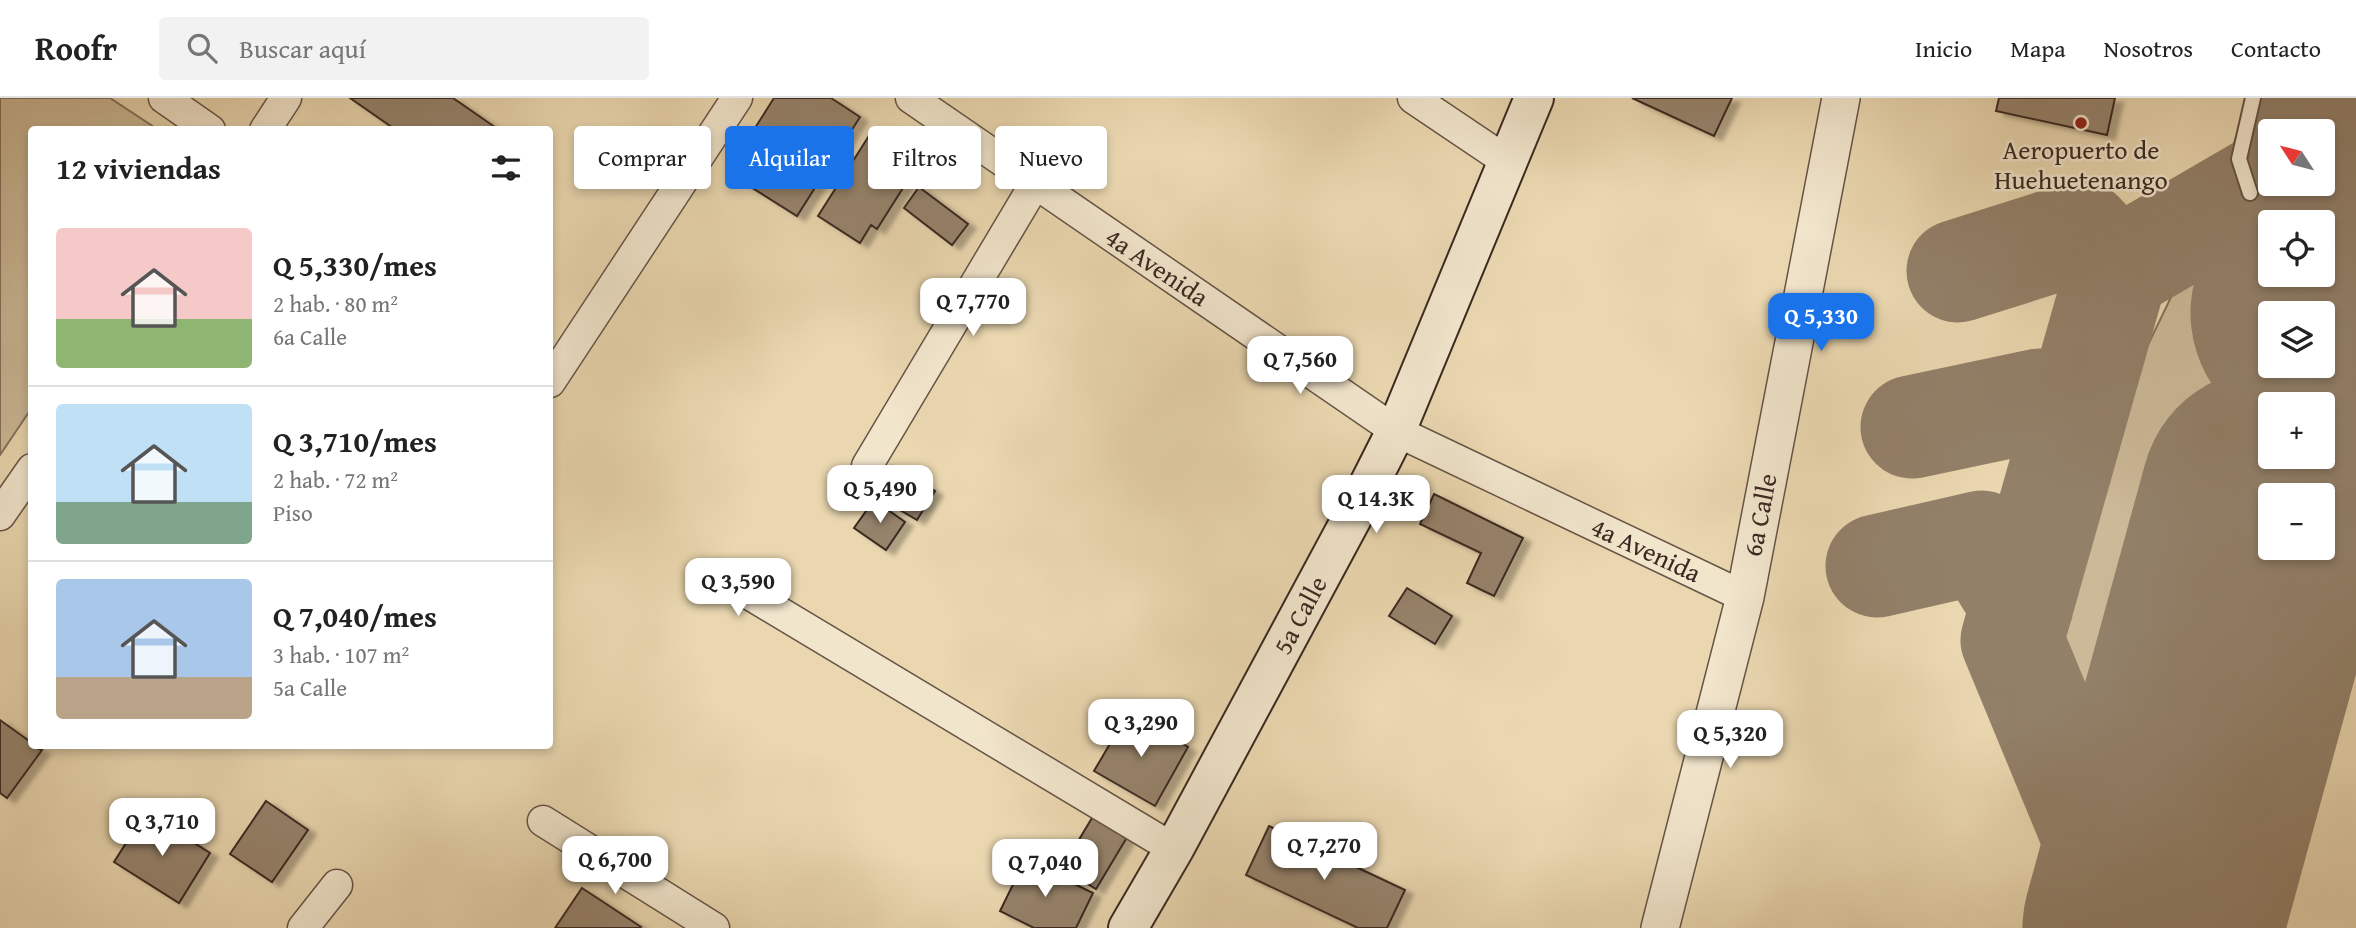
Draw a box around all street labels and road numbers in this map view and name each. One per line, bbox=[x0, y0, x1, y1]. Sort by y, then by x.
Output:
street label: 4a Avenida bbox=[1098, 218, 1218, 316]
street label: 6a Calle bbox=[1732, 470, 1787, 560]
street label: 4a Avenida bbox=[1585, 507, 1708, 592]
street label: 5a Calle bbox=[1263, 569, 1336, 661]

